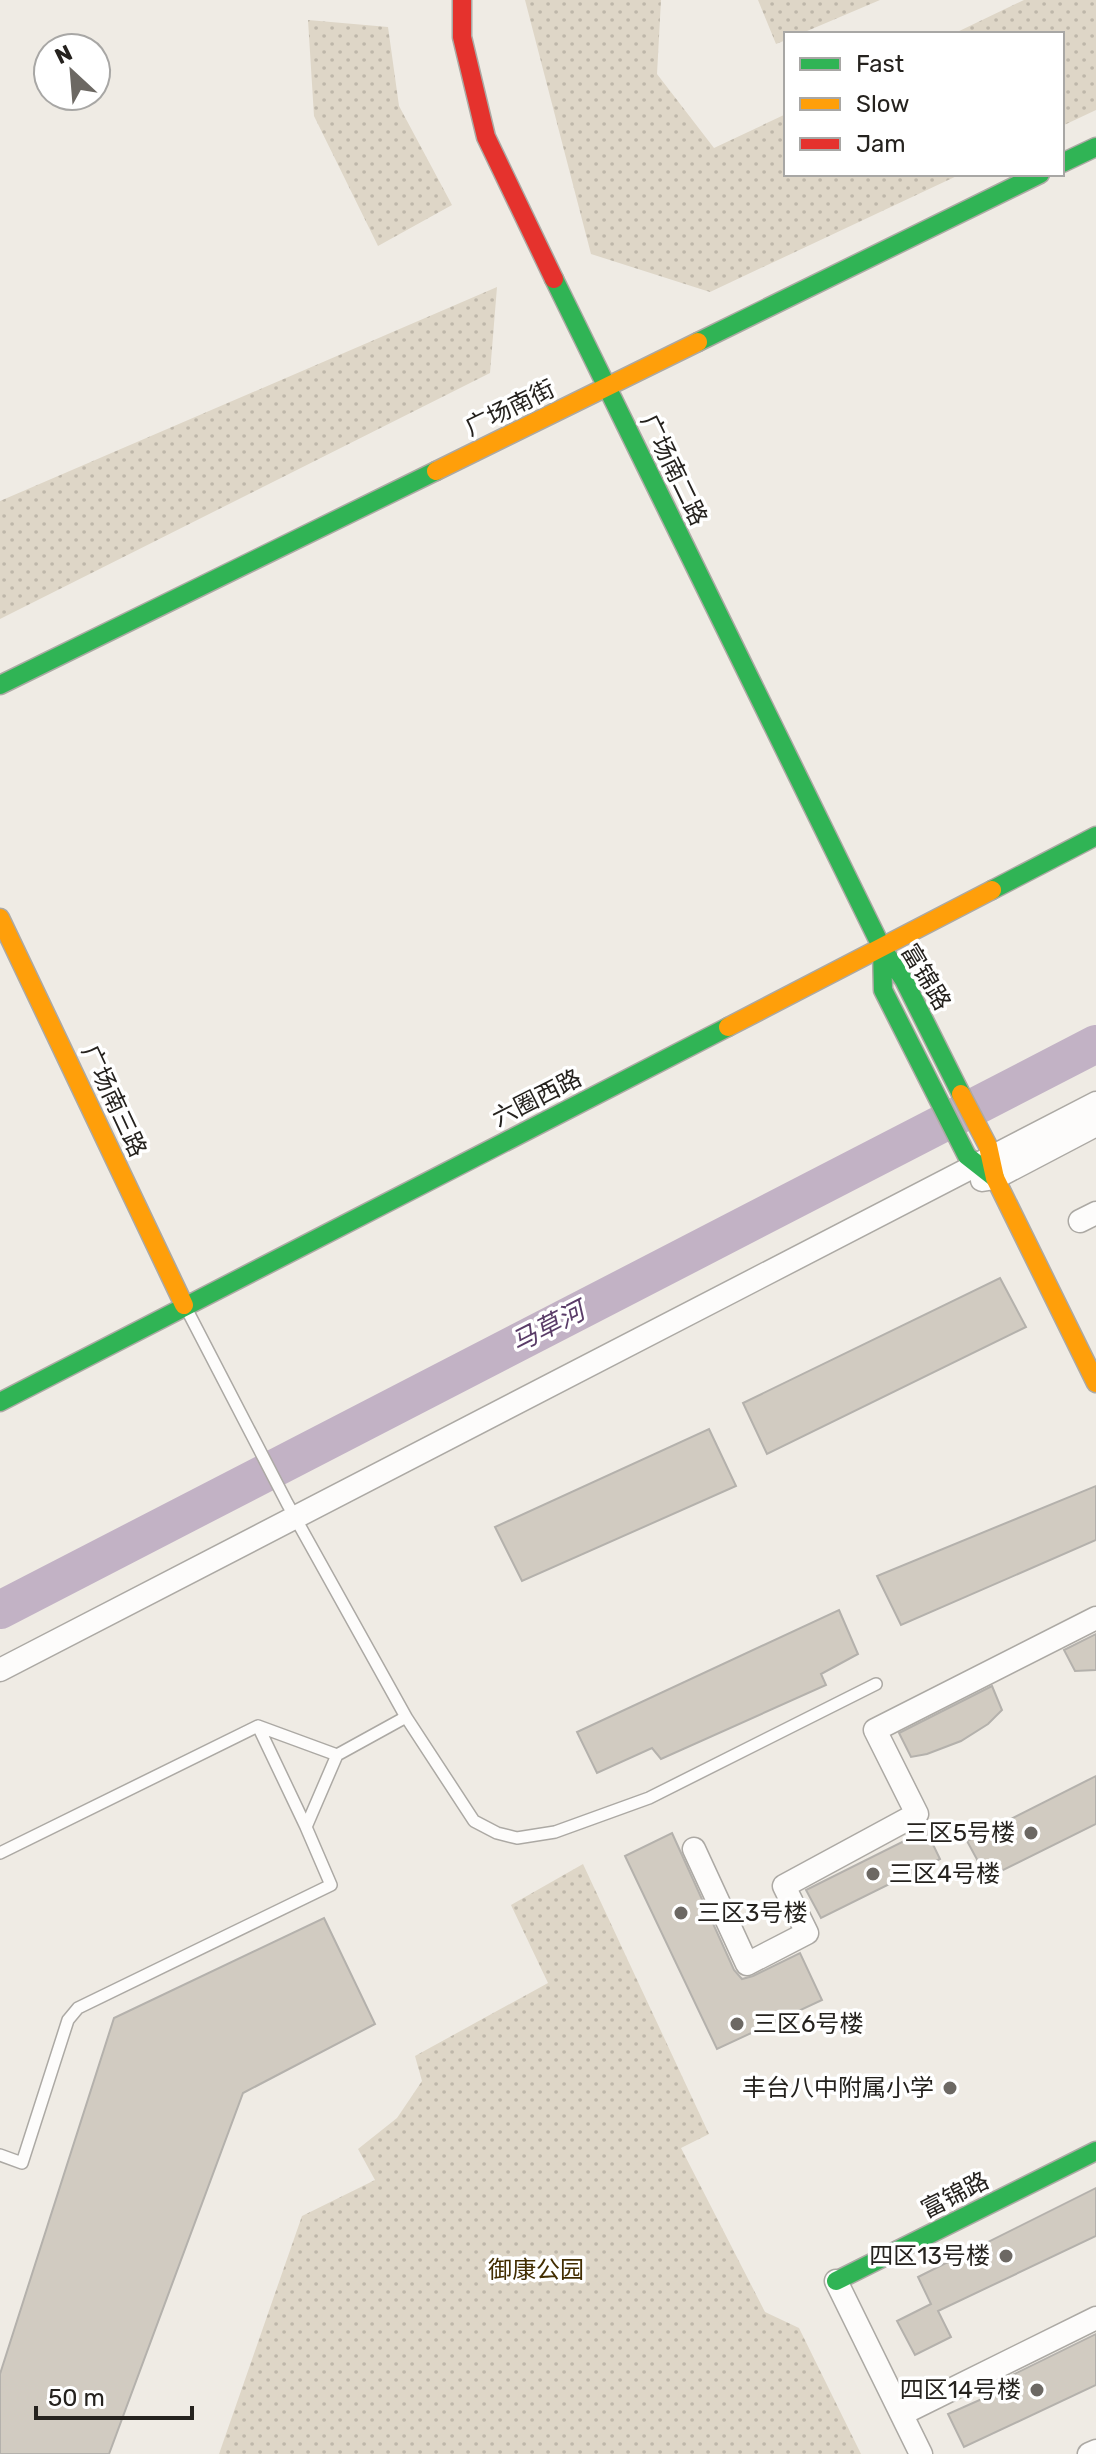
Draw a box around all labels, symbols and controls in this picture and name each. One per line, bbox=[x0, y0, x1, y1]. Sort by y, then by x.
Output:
north arrow bbox=[32, 32, 112, 112]
legend bbox=[784, 32, 1064, 176]
text: N bbox=[50, 39, 76, 70]
text: Fast bbox=[856, 50, 904, 78]
text: Slow bbox=[856, 90, 909, 118]
text: Jam bbox=[856, 130, 906, 158]
street label: 广场南街 bbox=[461, 374, 559, 442]
street label: 广场南二路 bbox=[635, 410, 713, 530]
street label: 富锦路 bbox=[895, 939, 957, 1015]
street label: 广场南三路 bbox=[76, 1041, 152, 1161]
street label: 六圈西路 bbox=[488, 1064, 586, 1132]
water label: 马草河 bbox=[506, 1293, 594, 1359]
place label: 三区5号楼 bbox=[905, 1819, 1015, 1847]
marker: 三区5号楼 bbox=[1022, 1824, 1040, 1842]
place label: 三区4号楼 bbox=[889, 1860, 1000, 1888]
marker: 三区4号楼 bbox=[864, 1865, 882, 1883]
place label: 三区3号楼 bbox=[697, 1899, 807, 1927]
marker: 三区3号楼 bbox=[672, 1904, 690, 1922]
place label: 三区6号楼 bbox=[753, 2010, 863, 2038]
marker: 三区6号楼 bbox=[728, 2015, 746, 2033]
place label: 丰台八中附属小学 bbox=[742, 2074, 934, 2102]
marker: 丰台八中附属小学 bbox=[941, 2079, 959, 2097]
street label: 富锦路 bbox=[917, 2166, 993, 2224]
place label: 四区13号楼 bbox=[869, 2242, 990, 2270]
marker: 四区13号楼 bbox=[997, 2247, 1015, 2265]
park label: 御康公园 bbox=[488, 2256, 584, 2284]
scale bar bbox=[36, 2370, 192, 2420]
place label: 四区14号楼 bbox=[900, 2376, 1021, 2404]
marker: 四区14号楼 bbox=[1028, 2381, 1046, 2399]
text: 50 m bbox=[48, 2384, 105, 2412]

